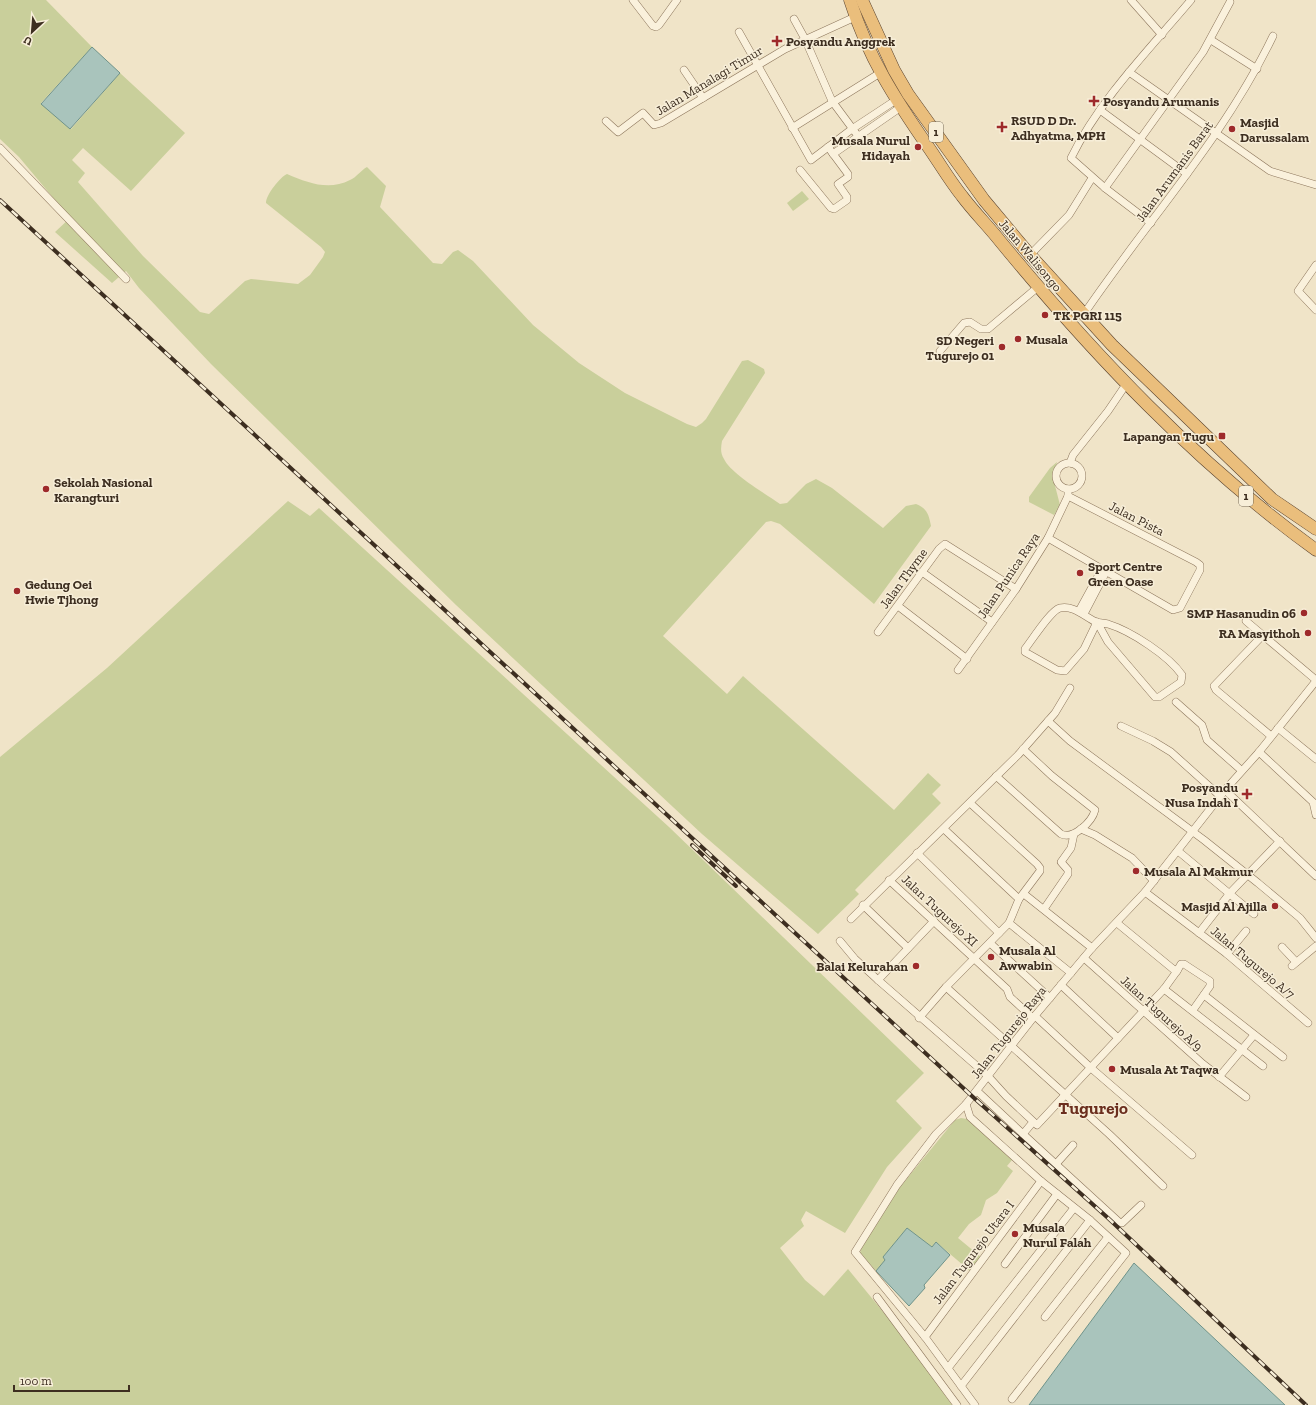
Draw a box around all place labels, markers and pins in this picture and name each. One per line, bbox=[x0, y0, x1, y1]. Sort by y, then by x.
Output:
place label: Posyandu Anggrek bbox=[786, 34, 895, 49]
marker: Posyandu Anggrek bbox=[771, 35, 783, 47]
place label: Posyandu Arumanis bbox=[1103, 94, 1219, 109]
marker: Posyandu Arumanis bbox=[1088, 95, 1100, 107]
place label: RSUD D Dr. Adhyatma, MPH bbox=[1011, 113, 1106, 143]
place label: Masjid Darussalam bbox=[1240, 115, 1310, 145]
marker: RSUD D Dr. Adhyatma, MPH bbox=[996, 121, 1008, 133]
marker: Masjid Darussalam bbox=[1227, 124, 1237, 134]
place label: Musala Nurul Hidayah bbox=[831, 133, 910, 163]
marker: Musala Nurul Hidayah bbox=[913, 142, 923, 152]
place label: TK PGRI 115 bbox=[1053, 308, 1122, 323]
marker: TK PGRI 115 bbox=[1040, 310, 1050, 320]
place label: Musala bbox=[1026, 332, 1068, 347]
place label: SD Negeri Tugurejo 01 bbox=[926, 333, 995, 364]
marker: Musala bbox=[1013, 334, 1023, 344]
marker: SD Negeri Tugurejo 01 bbox=[997, 342, 1007, 352]
place label: Lapangan Tugu bbox=[1123, 429, 1214, 444]
marker: Lapangan Tugu bbox=[1217, 431, 1227, 441]
place label: Sekolah Nasional Karangturi bbox=[54, 475, 153, 505]
marker: Sekolah Nasional Karangturi bbox=[41, 484, 51, 494]
place label: Sport Centre Green Oase bbox=[1088, 559, 1163, 589]
marker: Sport Centre Green Oase bbox=[1075, 568, 1085, 578]
place label: Gedung Oei Hwie Tjhong bbox=[25, 577, 99, 608]
marker: Gedung Oei Hwie Tjhong bbox=[12, 586, 22, 596]
place label: SMP Hasanudin 06 bbox=[1187, 606, 1296, 621]
marker: SMP Hasanudin 06 bbox=[1299, 608, 1309, 618]
place label: RA Masyithoh bbox=[1219, 626, 1300, 641]
marker: RA Masyithoh bbox=[1303, 628, 1313, 638]
place label: Posyandu Nusa Indah I bbox=[1165, 780, 1238, 810]
marker: Posyandu Nusa Indah I bbox=[1241, 788, 1253, 800]
place label: Musala Al Makmur bbox=[1144, 864, 1253, 879]
marker: Musala Al Makmur bbox=[1131, 866, 1141, 876]
place label: Masjid Al Ajilla bbox=[1181, 899, 1267, 915]
marker: Masjid Al Ajilla bbox=[1270, 901, 1280, 911]
place label: Musala Al Awwabin bbox=[999, 943, 1056, 973]
marker: Musala Al Awwabin bbox=[986, 952, 996, 962]
place label: Balai Kelurahan bbox=[816, 959, 908, 974]
marker: Balai Kelurahan bbox=[911, 961, 921, 971]
place label: Musala At Taqwa bbox=[1120, 1062, 1219, 1077]
marker: Musala At Taqwa bbox=[1107, 1064, 1117, 1074]
place label: Musala Nurul Falah bbox=[1023, 1220, 1092, 1250]
marker: Musala Nurul Falah bbox=[1010, 1229, 1020, 1239]

